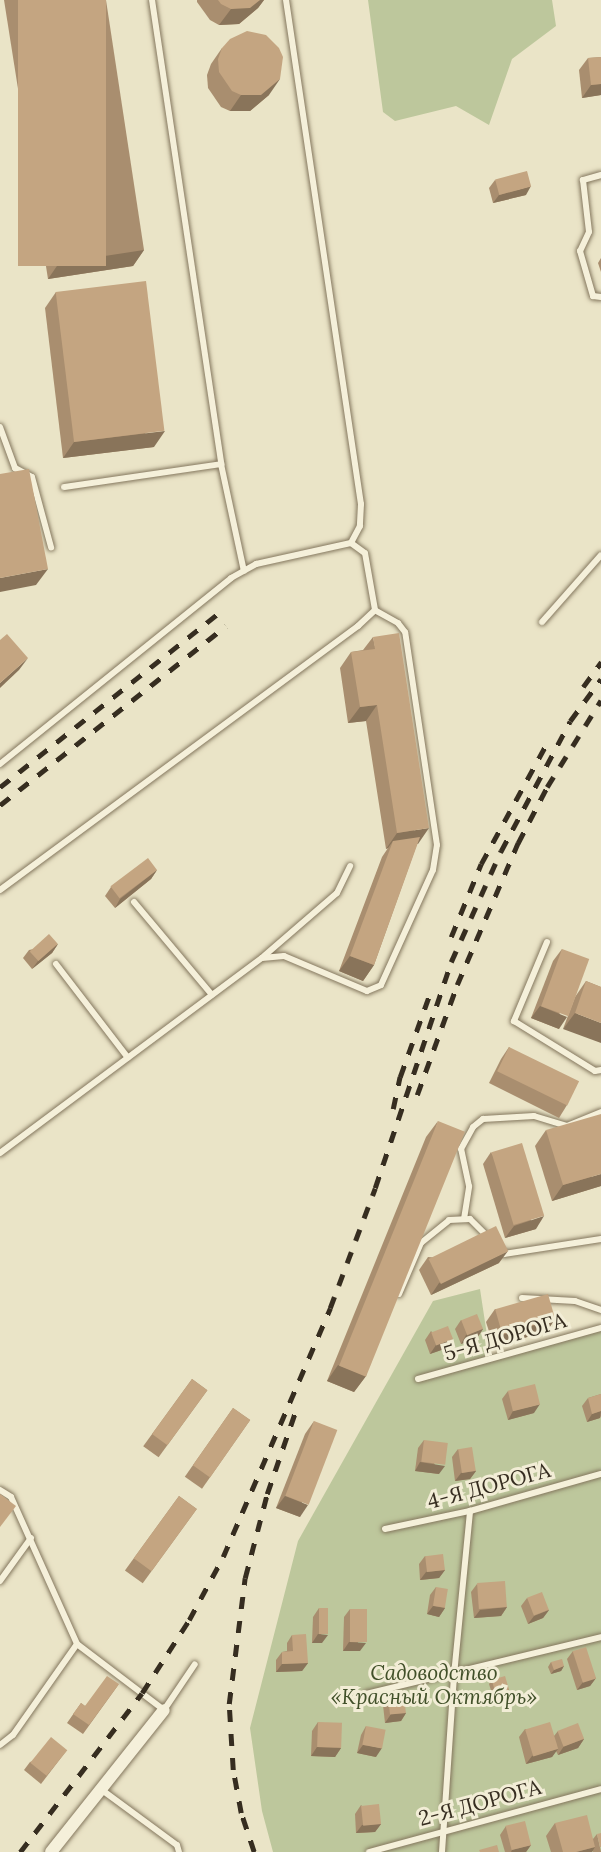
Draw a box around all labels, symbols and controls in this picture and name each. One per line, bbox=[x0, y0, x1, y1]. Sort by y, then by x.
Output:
street label: 5-Я ДОРОГА bbox=[441, 1307, 569, 1367]
street label: 4-Я ДОРОГА bbox=[425, 1458, 553, 1514]
park label: Садоводство «Красный Октябрь» bbox=[331, 1660, 537, 1710]
street label: 2-Я ДОРОГА bbox=[416, 1775, 544, 1831]

